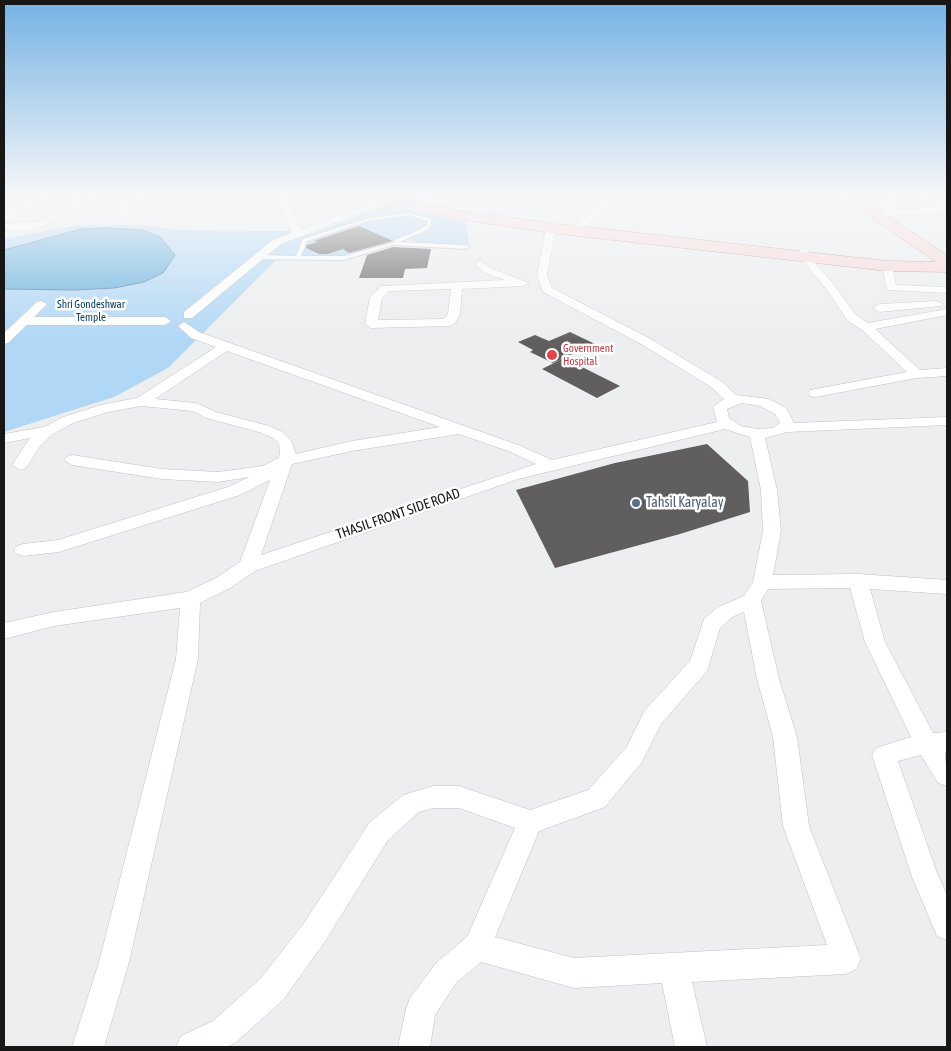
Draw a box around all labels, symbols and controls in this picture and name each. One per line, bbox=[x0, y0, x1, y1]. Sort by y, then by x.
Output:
park label: Shri Gondeshwar Temple bbox=[57, 298, 125, 324]
place label: Government Hospital bbox=[563, 342, 613, 368]
marker: Government Hospital bbox=[545, 348, 559, 362]
street label: THASIL FRONT SIDE ROAD bbox=[334, 485, 462, 543]
place label: Tahsil Karyalay bbox=[646, 495, 724, 511]
marker: Tahsil Karyalay bbox=[630, 497, 642, 509]

